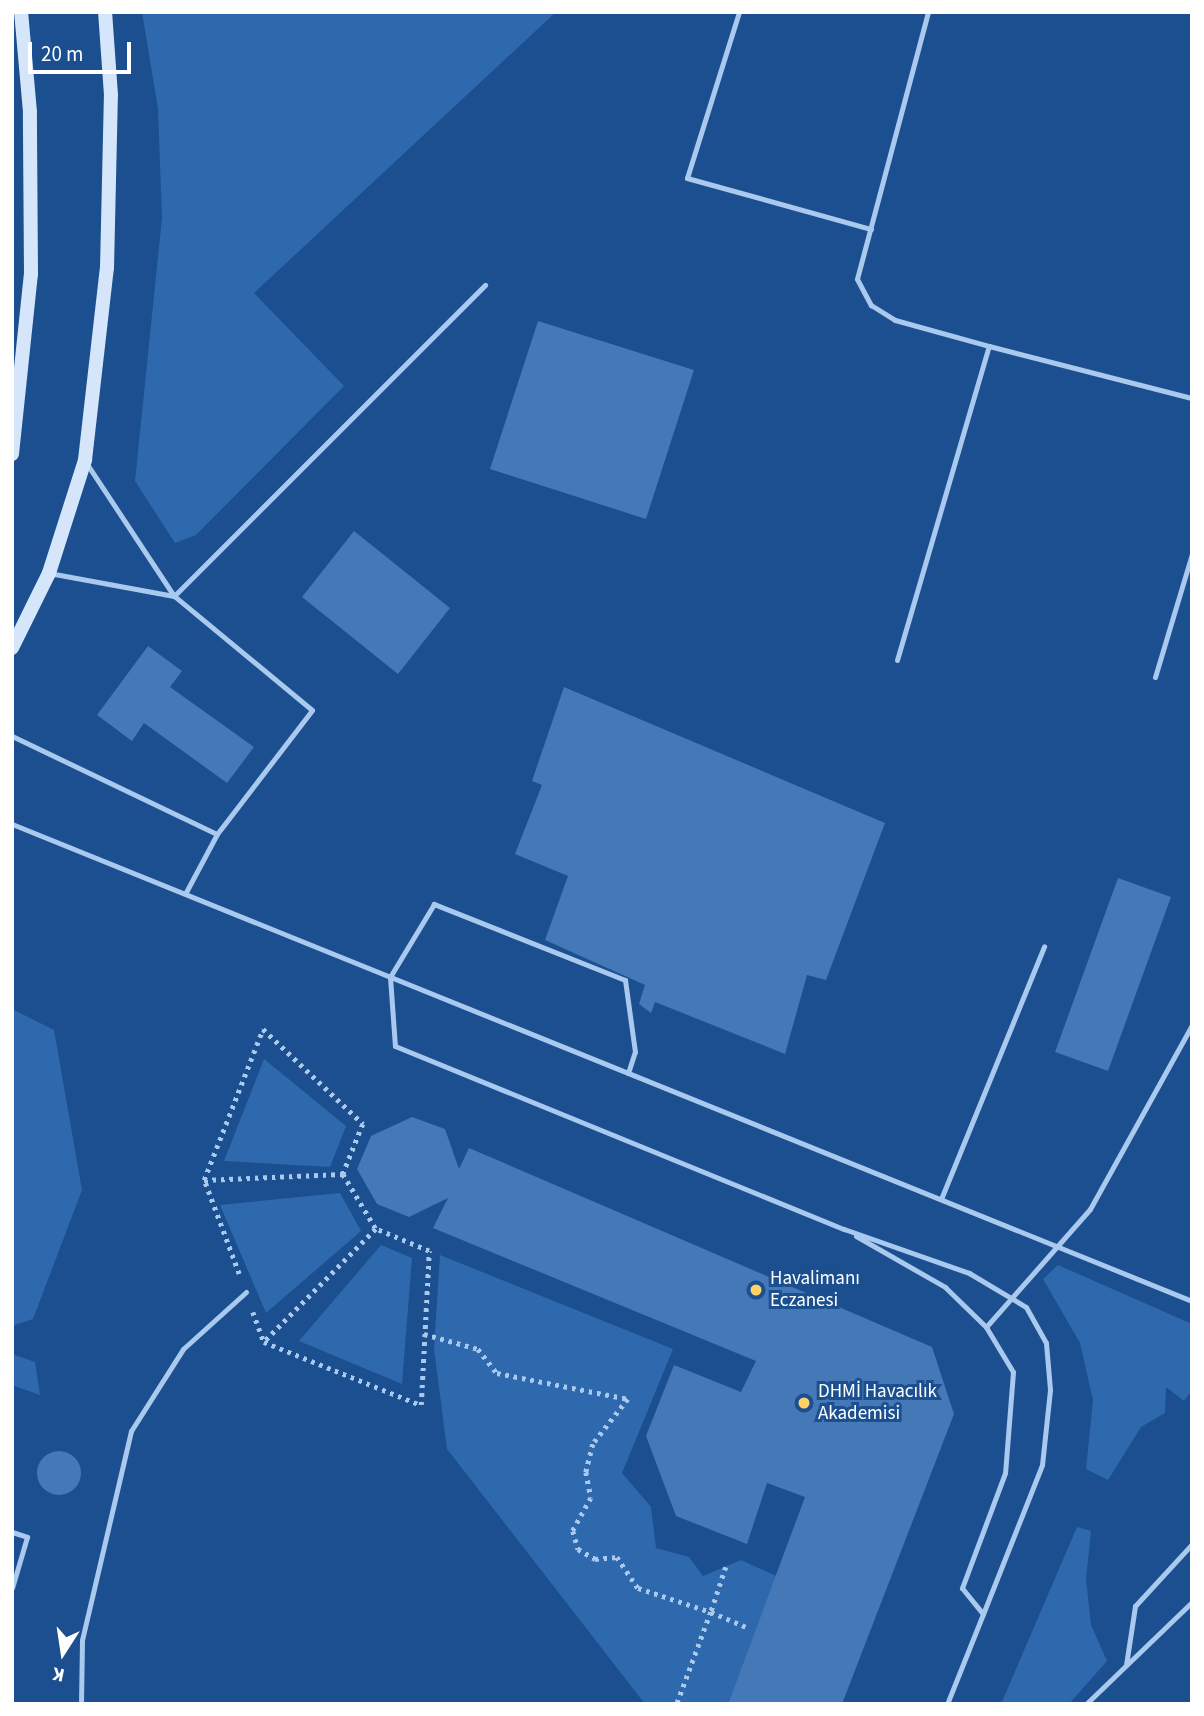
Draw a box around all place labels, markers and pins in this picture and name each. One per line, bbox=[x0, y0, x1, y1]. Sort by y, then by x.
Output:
place label: Havalimanı Eczanesi bbox=[770, 1268, 860, 1312]
marker: Havalimanı Eczanesi bbox=[748, 1282, 764, 1298]
place label: DHMİ Havacılık Akademisi bbox=[818, 1381, 937, 1425]
marker: DHMİ Havacılık Akademisi bbox=[796, 1395, 812, 1411]

